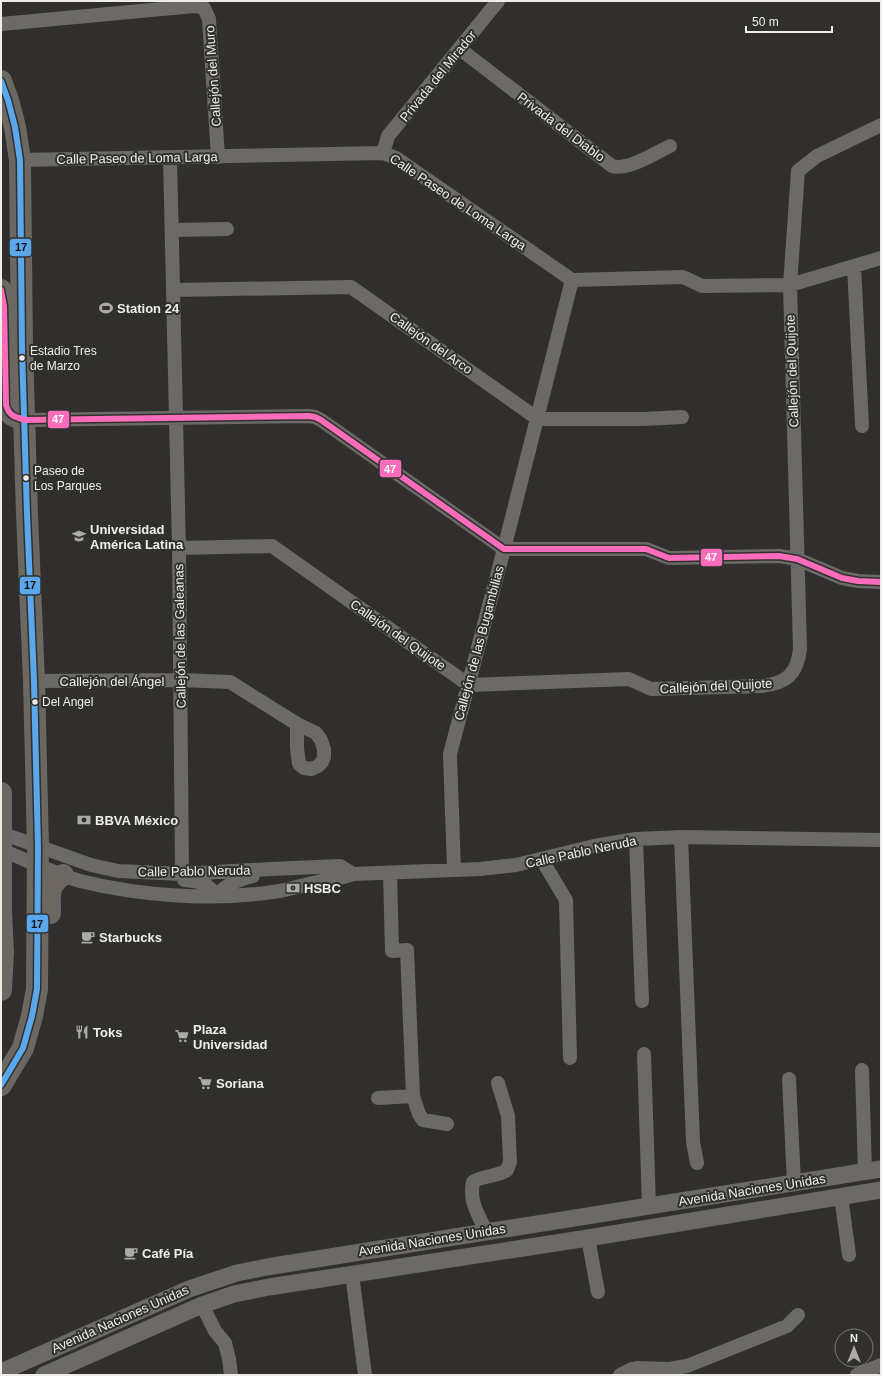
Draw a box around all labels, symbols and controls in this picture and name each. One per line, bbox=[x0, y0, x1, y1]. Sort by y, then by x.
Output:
scale bar bbox=[746, 8, 832, 34]
text: 50 m bbox=[752, 15, 779, 29]
street label: Callejón del Muro bbox=[202, 25, 224, 127]
street label: Privada del Mirador bbox=[397, 27, 480, 125]
street label: Privada del Diablo bbox=[514, 89, 608, 165]
street label: Calle Paseo de Loma Larga bbox=[56, 149, 218, 167]
street label: Calle Paseo de Loma Larga bbox=[387, 151, 530, 254]
line badge: 17 bbox=[9, 238, 32, 257]
text: 17 bbox=[15, 241, 27, 253]
sports icon: Station 24 bbox=[98, 300, 114, 316]
place label: Station 24 bbox=[117, 301, 180, 316]
street label: Callejón del Arco bbox=[387, 309, 475, 377]
street label: Callejón del Quijote bbox=[783, 314, 801, 428]
place label: Estadio Tres de Marzo bbox=[30, 344, 97, 373]
marker: Estadio Tres de Marzo bbox=[17, 353, 27, 363]
line badge: 47 bbox=[47, 410, 70, 429]
text: 47 bbox=[52, 413, 64, 425]
line badge: 47 bbox=[379, 459, 402, 478]
text: 47 bbox=[384, 463, 396, 475]
place label: Paseo de Los Parques bbox=[34, 464, 101, 493]
marker: Paseo de Los Parques bbox=[21, 473, 31, 483]
place label: Universidad América Latina bbox=[90, 522, 184, 552]
school or university icon: Universidad América Latina bbox=[71, 528, 87, 544]
line badge: 47 bbox=[700, 548, 723, 567]
text: 47 bbox=[705, 551, 717, 563]
street label: Callejón de las Galeanas bbox=[171, 563, 189, 708]
street label: Callejón de las Bugambilias bbox=[451, 563, 507, 722]
line badge: 17 bbox=[19, 576, 41, 595]
text: 17 bbox=[24, 579, 36, 591]
street label: Callejón del Quijote bbox=[348, 597, 448, 673]
street label: Callejón del Ángel bbox=[60, 674, 165, 689]
street label: Callejón del Quijote bbox=[659, 676, 773, 696]
place label: Del Angel bbox=[42, 695, 93, 709]
marker: Del Angel bbox=[30, 697, 40, 707]
bank icon: BBVA México bbox=[76, 812, 92, 828]
place label: BBVA México bbox=[95, 813, 178, 828]
street label: Calle Pablo Neruda bbox=[524, 833, 638, 871]
street label: Calle Pablo Neruda bbox=[138, 863, 251, 879]
bank icon: HSBC bbox=[285, 880, 301, 896]
place label: HSBC bbox=[304, 881, 341, 896]
line badge: 17 bbox=[26, 914, 49, 933]
text: 17 bbox=[31, 918, 43, 930]
cafe icon: Starbucks bbox=[80, 929, 96, 945]
place label: Starbucks bbox=[99, 930, 162, 945]
place label: Plaza Universidad bbox=[193, 1022, 267, 1052]
restaurant icon: Toks bbox=[74, 1024, 90, 1040]
place label: Toks bbox=[93, 1025, 122, 1040]
supermarket icon: Plaza Universidad bbox=[174, 1028, 190, 1044]
supermarket icon: Soriana bbox=[197, 1075, 213, 1091]
place label: Soriana bbox=[216, 1076, 264, 1091]
street label: Avenida Naciones Unidas bbox=[677, 1171, 827, 1209]
street label: Avenida Naciones Unidas bbox=[357, 1221, 507, 1259]
cafe icon: Café Pía bbox=[123, 1245, 139, 1261]
place label: Café Pía bbox=[142, 1246, 194, 1261]
street label: Avenida Naciones Unidas bbox=[49, 1282, 191, 1356]
north arrow bbox=[834, 1328, 874, 1368]
text: N bbox=[850, 1332, 858, 1344]

